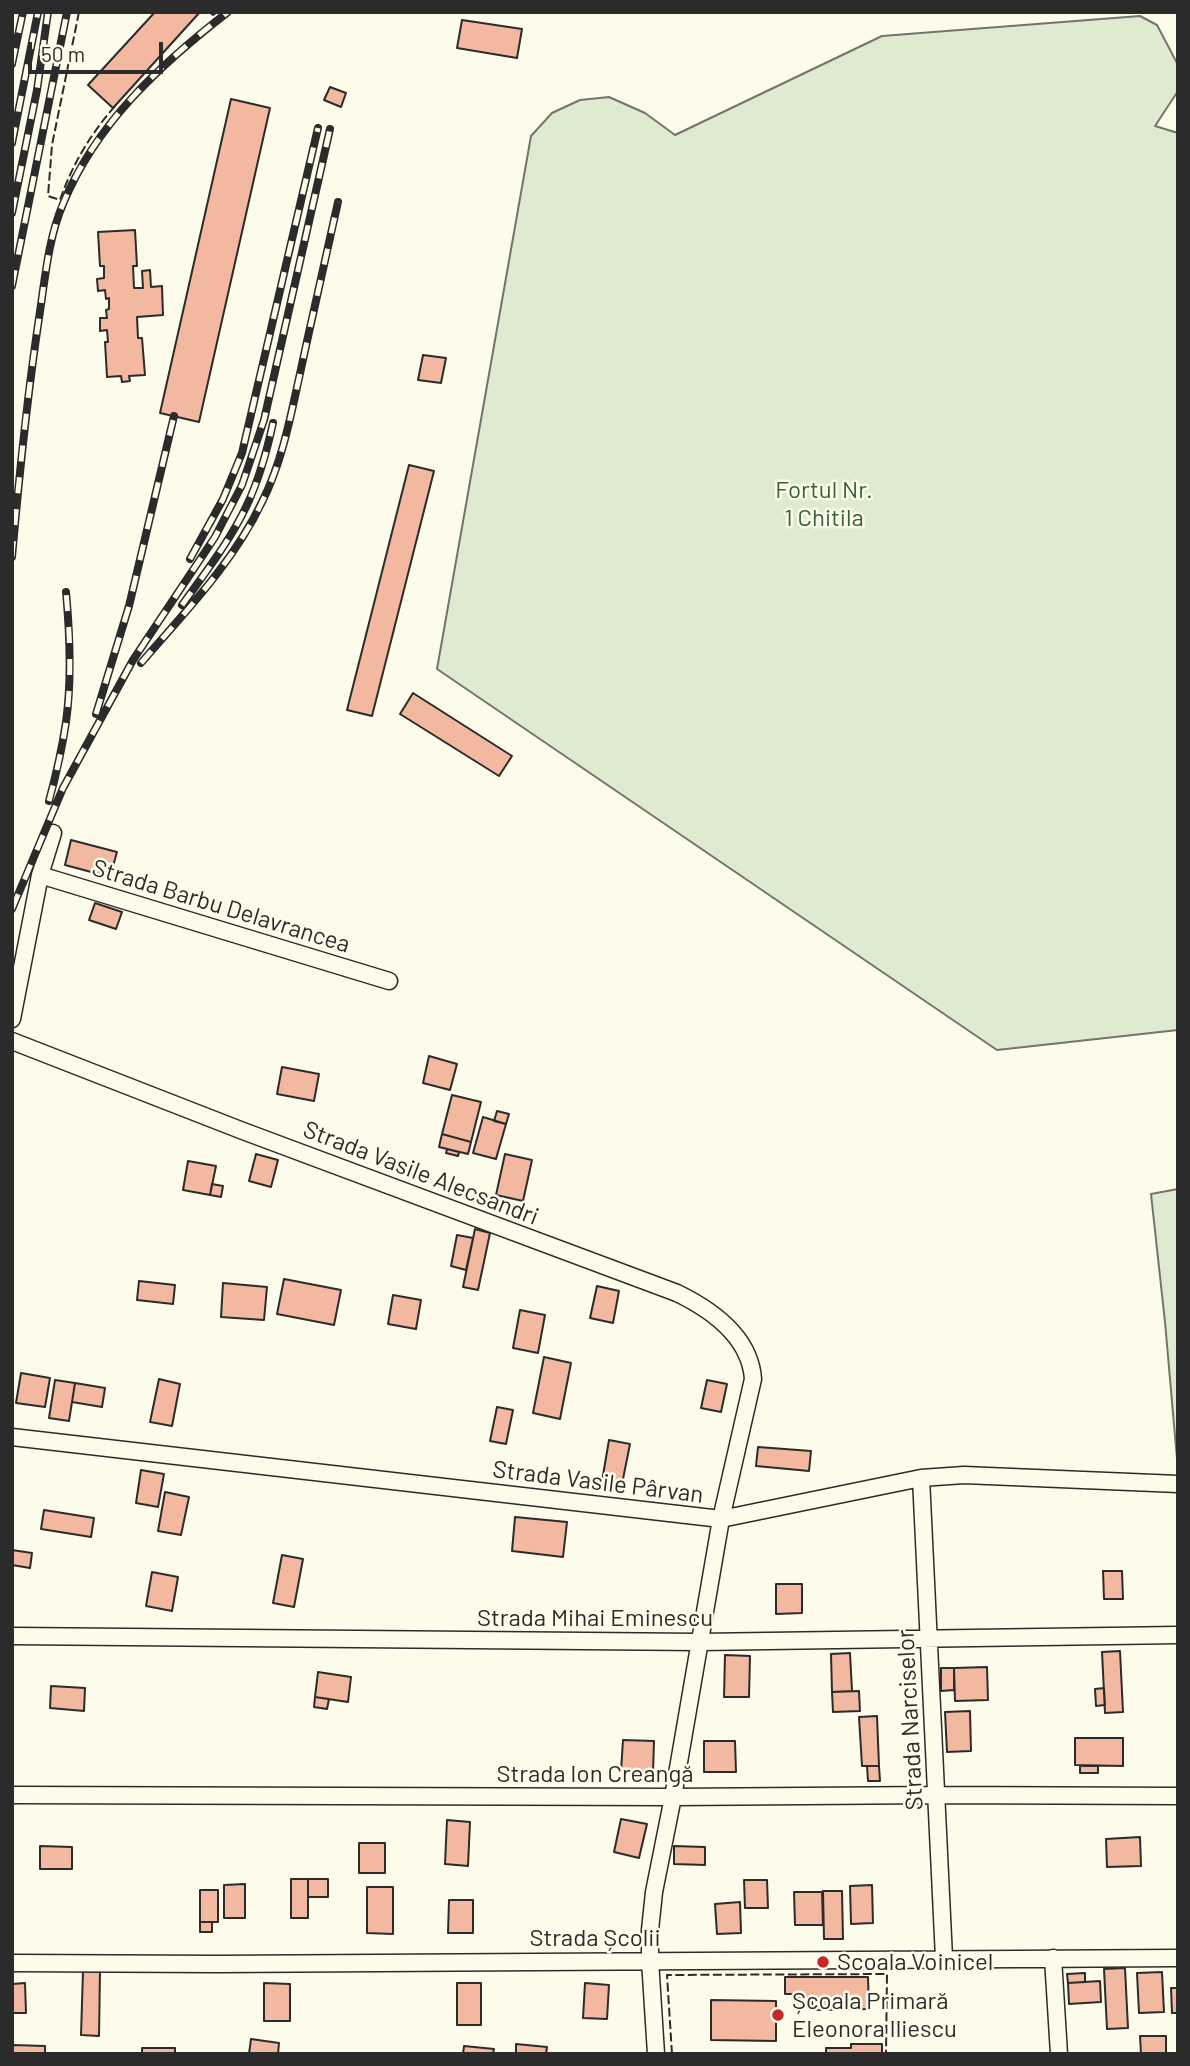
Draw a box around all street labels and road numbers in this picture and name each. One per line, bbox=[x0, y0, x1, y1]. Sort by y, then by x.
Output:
street label: Strada Barbu Delavrancea bbox=[89, 853, 353, 959]
street label: Strada Vasile Alecsandri bbox=[299, 1115, 543, 1231]
street label: Strada Vasile Pârvan bbox=[491, 1455, 705, 1509]
street label: Strada Mihai Eminescu bbox=[477, 1604, 713, 1632]
street label: Strada Narciselor bbox=[891, 1629, 929, 1811]
street label: Strada Ion Creangă bbox=[496, 1760, 694, 1788]
street label: Strada Școlii bbox=[529, 1924, 661, 1952]

